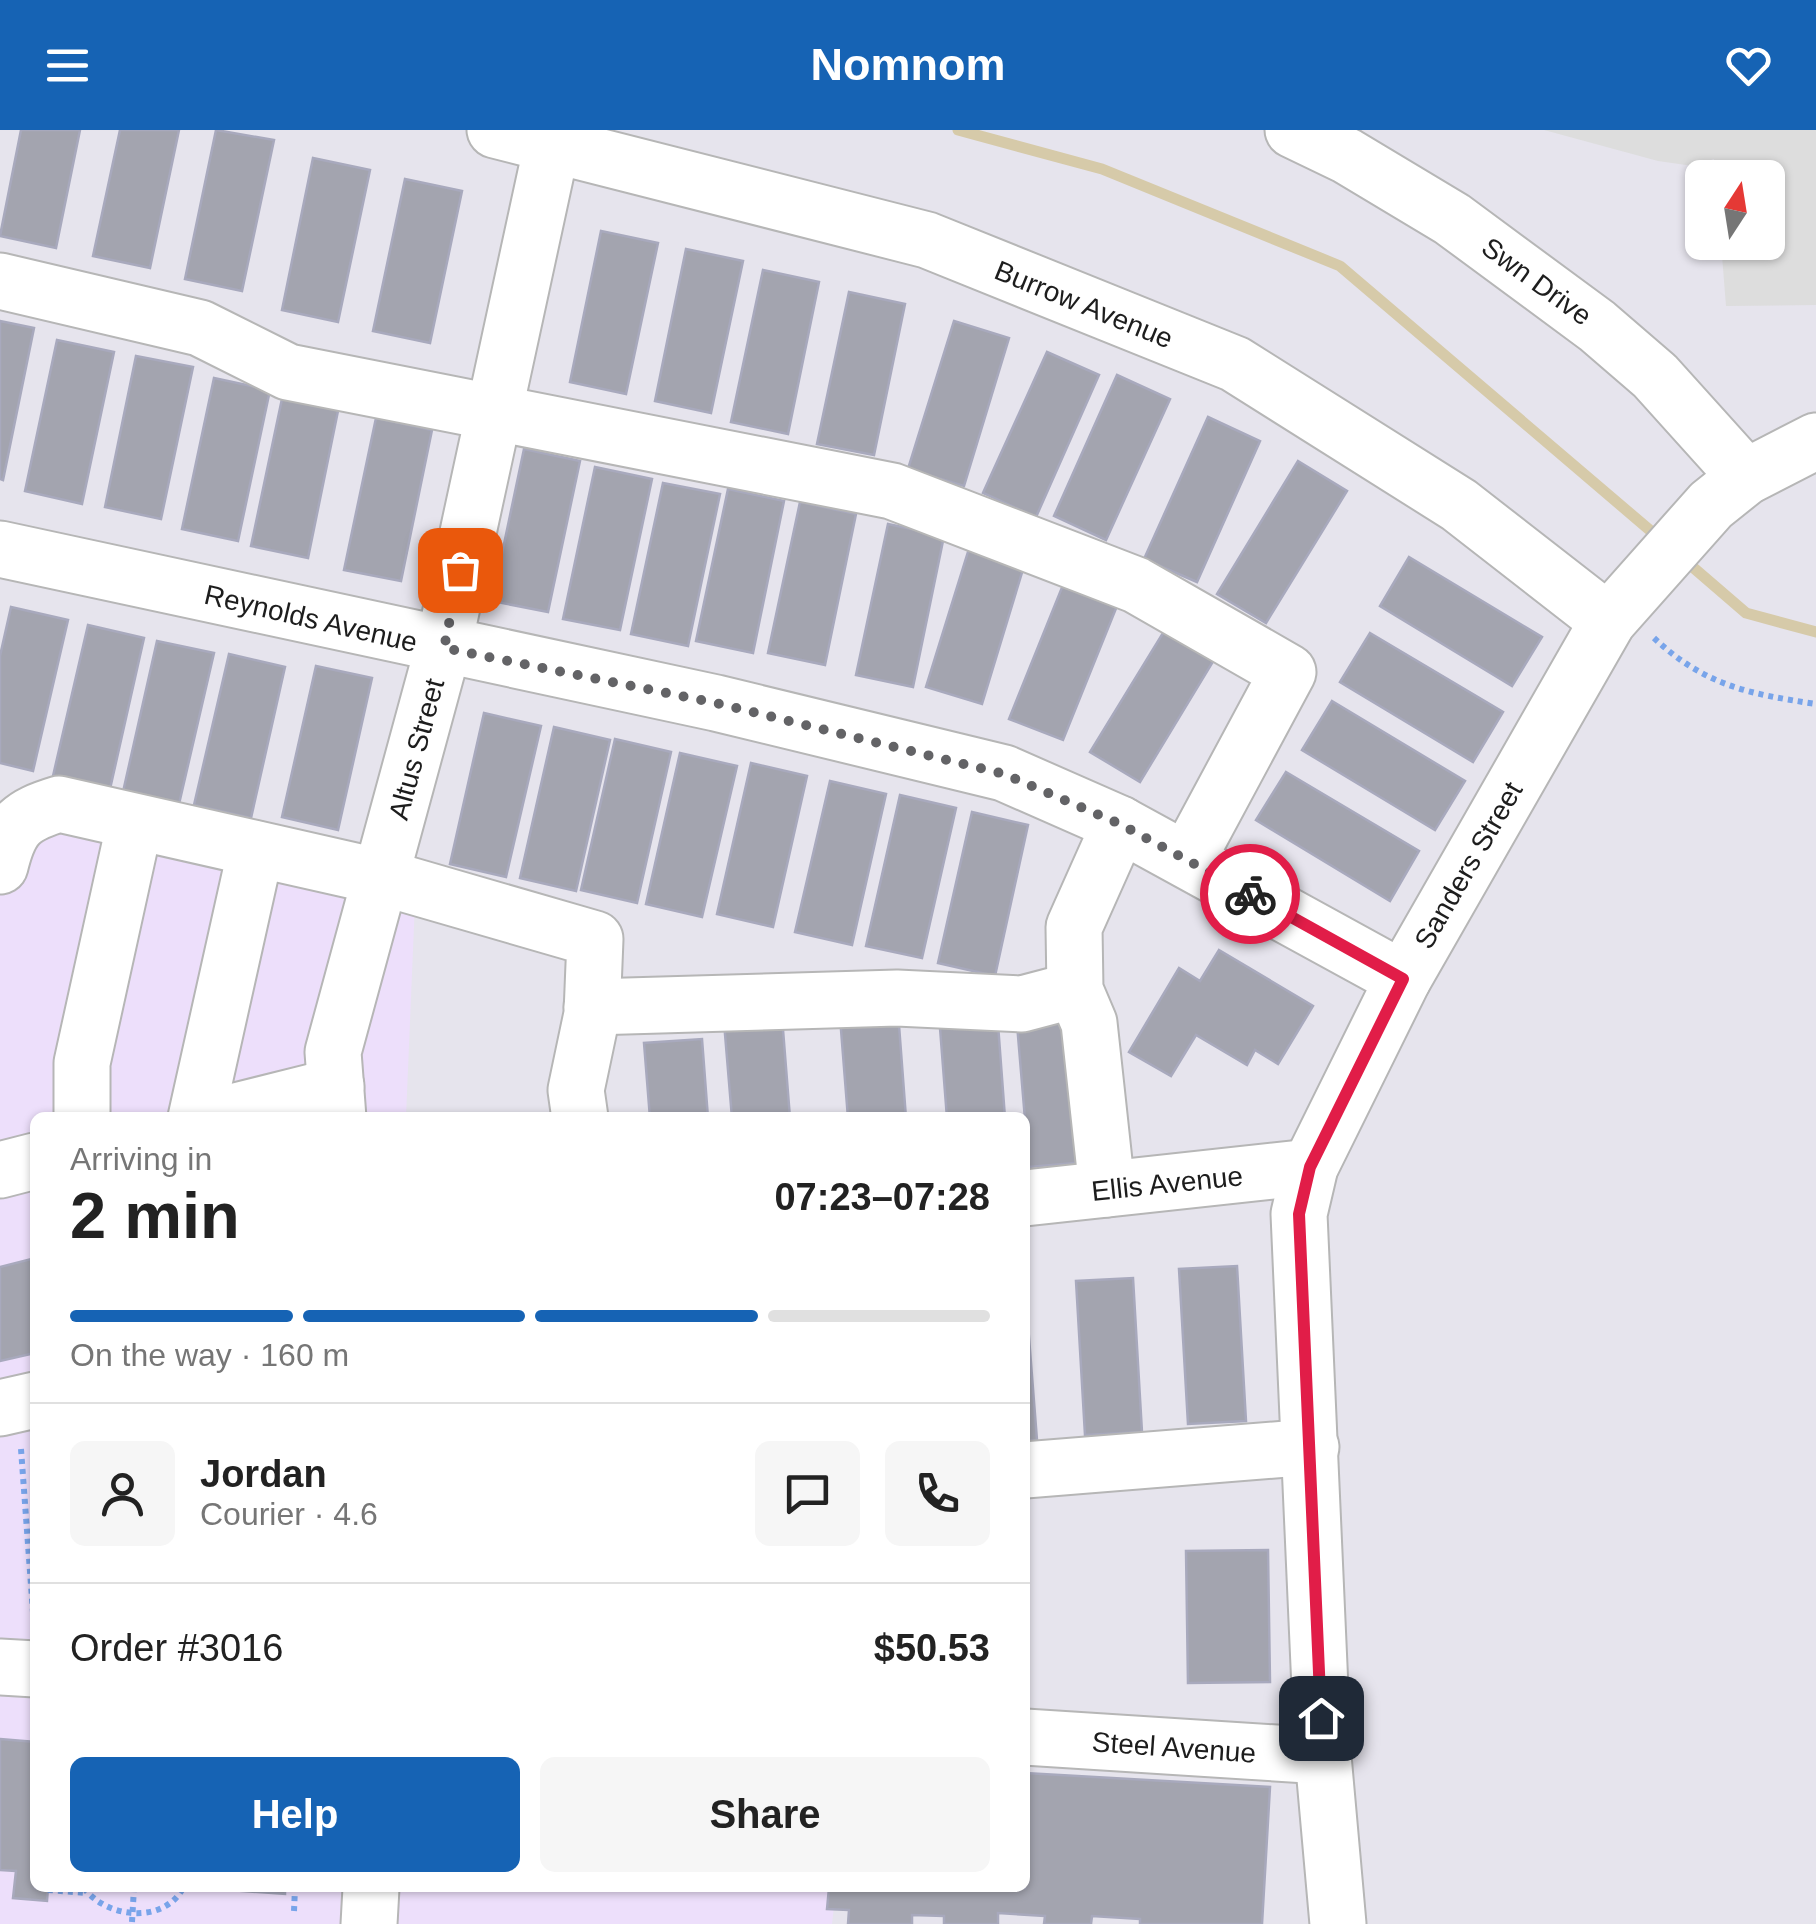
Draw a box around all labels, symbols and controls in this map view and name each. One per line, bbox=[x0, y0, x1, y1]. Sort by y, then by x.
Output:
icon: menu bbox=[40, 38, 95, 93]
icon: heart bbox=[1721, 38, 1776, 93]
text: Nomnom bbox=[811, 39, 1006, 90]
north arrow bbox=[1685, 160, 1785, 260]
map controls bbox=[1685, 160, 1785, 260]
street label: Swn Drive bbox=[1476, 231, 1597, 331]
street label: Burrow Avenue bbox=[990, 255, 1177, 354]
pin bbox=[418, 528, 503, 613]
icon: bag bbox=[433, 543, 488, 598]
street label: Reynolds Avenue bbox=[201, 579, 420, 658]
street label: Altus Street bbox=[383, 675, 450, 823]
street label: Sanders Street bbox=[1408, 776, 1529, 954]
courier bbox=[1200, 844, 1300, 944]
icon: bike bbox=[1223, 867, 1278, 922]
text: Arriving in bbox=[70, 1141, 212, 1177]
street label: Ellis Avenue bbox=[1090, 1160, 1244, 1207]
text: 07:23–07:28 bbox=[774, 1176, 990, 1218]
text: 2 min bbox=[70, 1179, 240, 1252]
text: On the way · 160 m bbox=[70, 1337, 349, 1373]
button: person bbox=[70, 1441, 175, 1546]
button: chat bbox=[755, 1441, 860, 1546]
button: phone bbox=[885, 1441, 990, 1546]
text: Jordan bbox=[200, 1453, 327, 1495]
text: Courier · 4.6 bbox=[200, 1496, 378, 1532]
text: Order #3016 bbox=[70, 1627, 283, 1669]
text: $50.53 bbox=[874, 1627, 990, 1669]
pin bbox=[1279, 1676, 1364, 1761]
icon: home bbox=[1294, 1691, 1349, 1746]
street label: Steel Avenue bbox=[1091, 1726, 1257, 1769]
button: Help bbox=[70, 1757, 520, 1872]
button: Share bbox=[540, 1757, 990, 1872]

